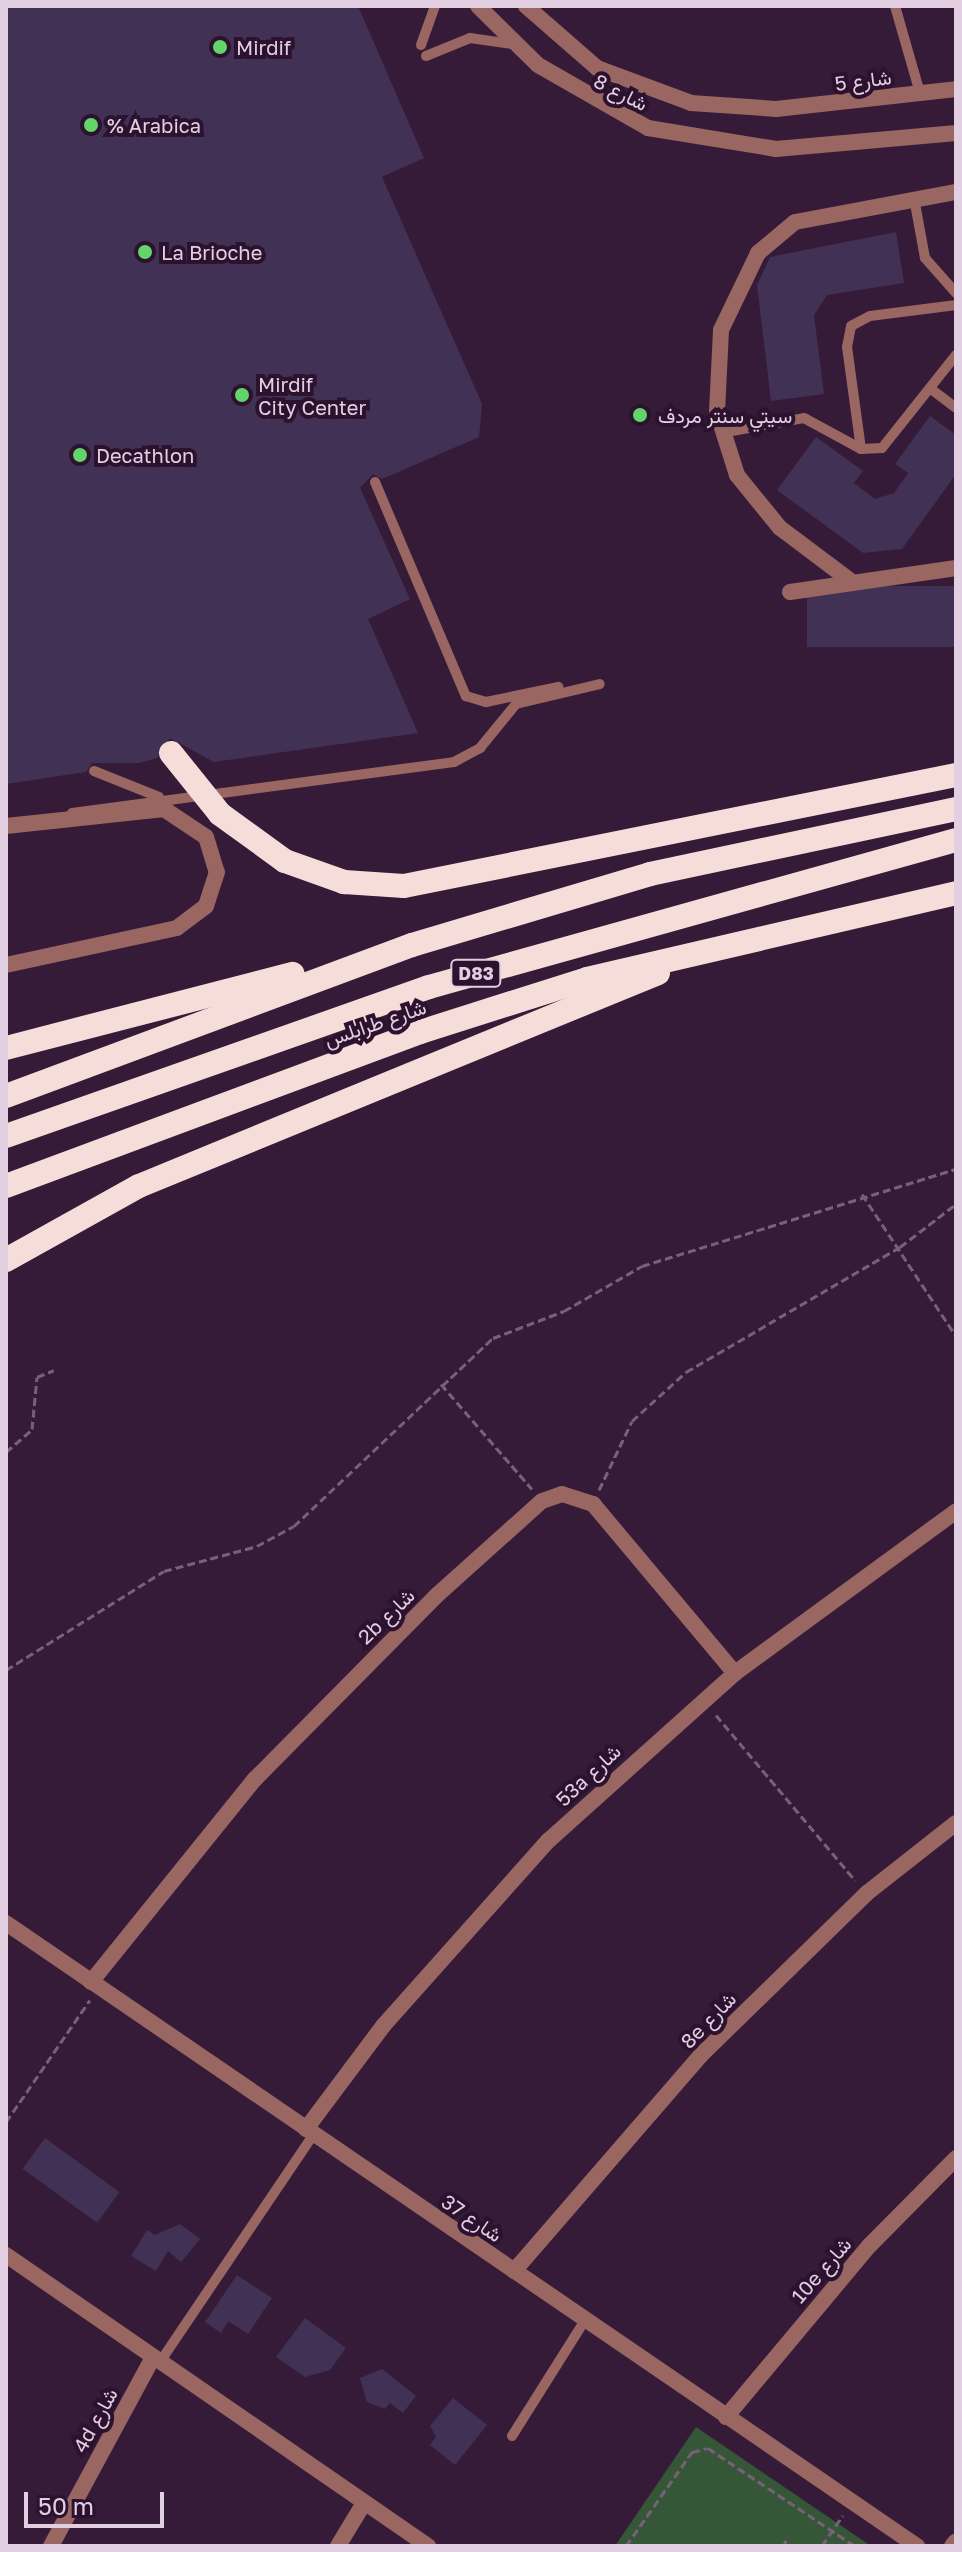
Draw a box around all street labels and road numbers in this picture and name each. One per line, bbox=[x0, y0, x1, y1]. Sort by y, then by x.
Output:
street label: شارع 5 bbox=[833, 65, 893, 95]
street label: شارع 8 bbox=[590, 68, 652, 116]
road number: D83 bbox=[450, 959, 502, 987]
street label: شارع طرابلس bbox=[321, 994, 429, 1052]
street label: 2b شارع bbox=[353, 1583, 419, 1649]
street label: 53a شارع bbox=[551, 1739, 625, 1811]
street label: 8e شارع bbox=[675, 1987, 741, 2053]
street label: شارع 37 bbox=[437, 2189, 507, 2247]
street label: 10e شارع bbox=[786, 2232, 856, 2308]
street label: 4d شارع bbox=[68, 2384, 122, 2456]

